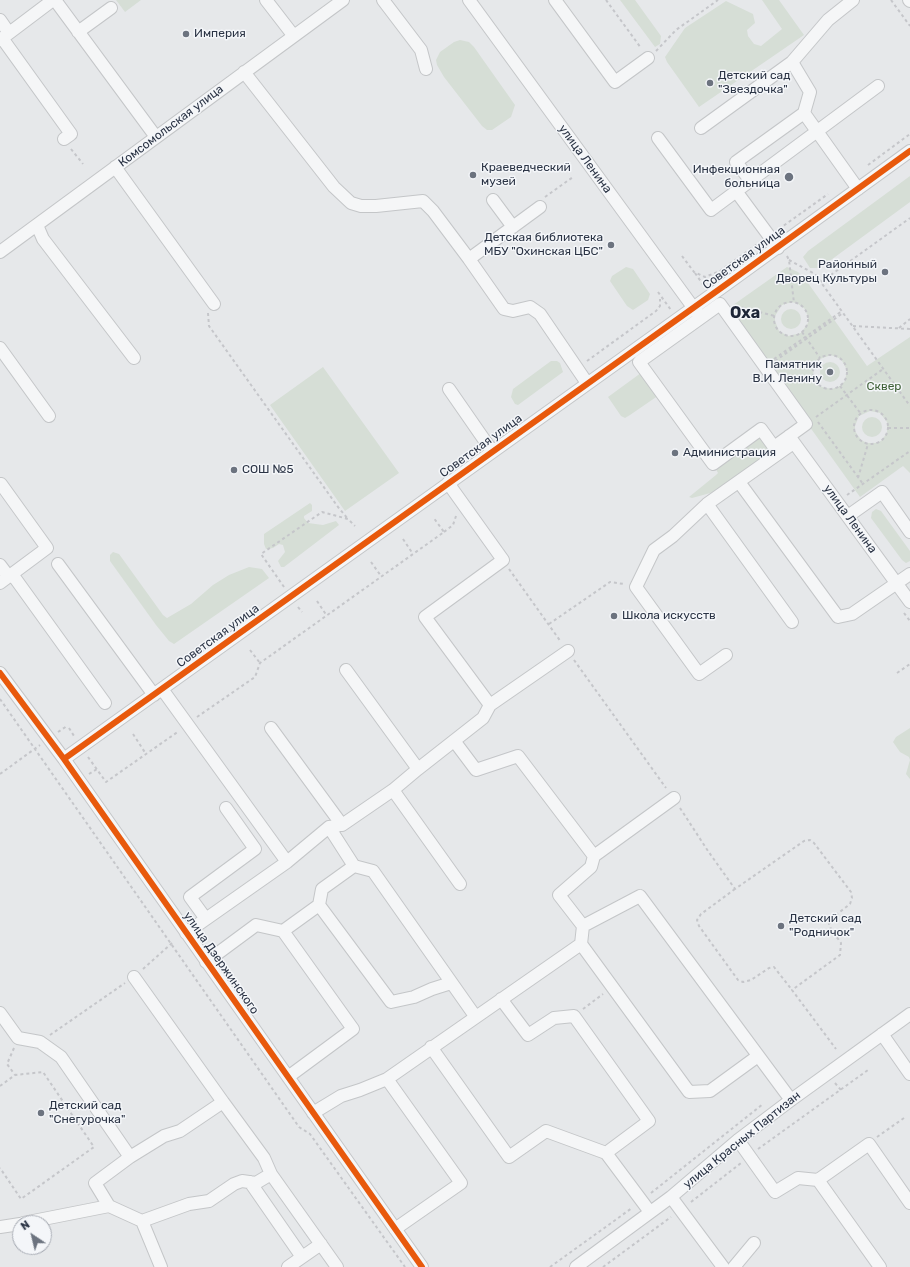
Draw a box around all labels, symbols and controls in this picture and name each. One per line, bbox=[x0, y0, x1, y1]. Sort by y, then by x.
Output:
place label: Империя bbox=[194, 27, 246, 41]
marker: Империя bbox=[181, 29, 191, 39]
place label: Детский сад "Звездочка" bbox=[718, 69, 790, 97]
marker: Детский сад "Звездочка" bbox=[705, 78, 715, 88]
street label: Комсомольская улица bbox=[116, 82, 226, 170]
street label: улица Ленина bbox=[555, 122, 615, 196]
place label: Краеведческий музей bbox=[481, 161, 571, 189]
place label: Инфекционная больница bbox=[693, 163, 780, 191]
marker: Краеведческий музей bbox=[468, 170, 478, 180]
marker: Инфекционная больница bbox=[783, 171, 795, 183]
street label: Советская улица bbox=[700, 223, 788, 293]
place label: Детская библиотека МБУ "Охинская ЦБС" bbox=[484, 231, 603, 259]
marker: Детская библиотека МБУ "Охинская ЦБС" bbox=[606, 240, 616, 250]
place label: Районный Дворец Культуры bbox=[776, 258, 877, 286]
marker: Районный Дворец Культуры bbox=[880, 267, 890, 277]
district label: Оха bbox=[730, 303, 760, 323]
place label: Памятник В.И. Ленину bbox=[753, 358, 822, 386]
marker: Памятник В.И. Ленину bbox=[825, 367, 835, 377]
park label: Сквер bbox=[866, 380, 902, 394]
street label: Советская улица bbox=[437, 411, 525, 481]
place label: Администрация bbox=[683, 446, 776, 460]
marker: Администрация bbox=[670, 448, 680, 458]
place label: СОШ №5 bbox=[242, 463, 294, 477]
marker: СОШ №5 bbox=[229, 465, 239, 475]
street label: улица Ленина bbox=[820, 482, 880, 556]
street label: Советская улица bbox=[174, 601, 262, 671]
place label: Школа искусств bbox=[622, 609, 716, 623]
marker: Школа искусств bbox=[609, 611, 619, 621]
street label: улица Дзержинского bbox=[180, 909, 262, 1017]
place label: Детский сад "Родничок" bbox=[789, 912, 861, 940]
marker: Детский сад "Родничок" bbox=[776, 921, 786, 931]
street label: улица Красных Партизан bbox=[680, 1088, 804, 1192]
place label: Детский сад "Снегурочка" bbox=[49, 1099, 125, 1127]
marker: Детский сад "Снегурочка" bbox=[36, 1108, 46, 1118]
north arrow bbox=[12, 1215, 52, 1255]
text: N bbox=[18, 1218, 32, 1233]

